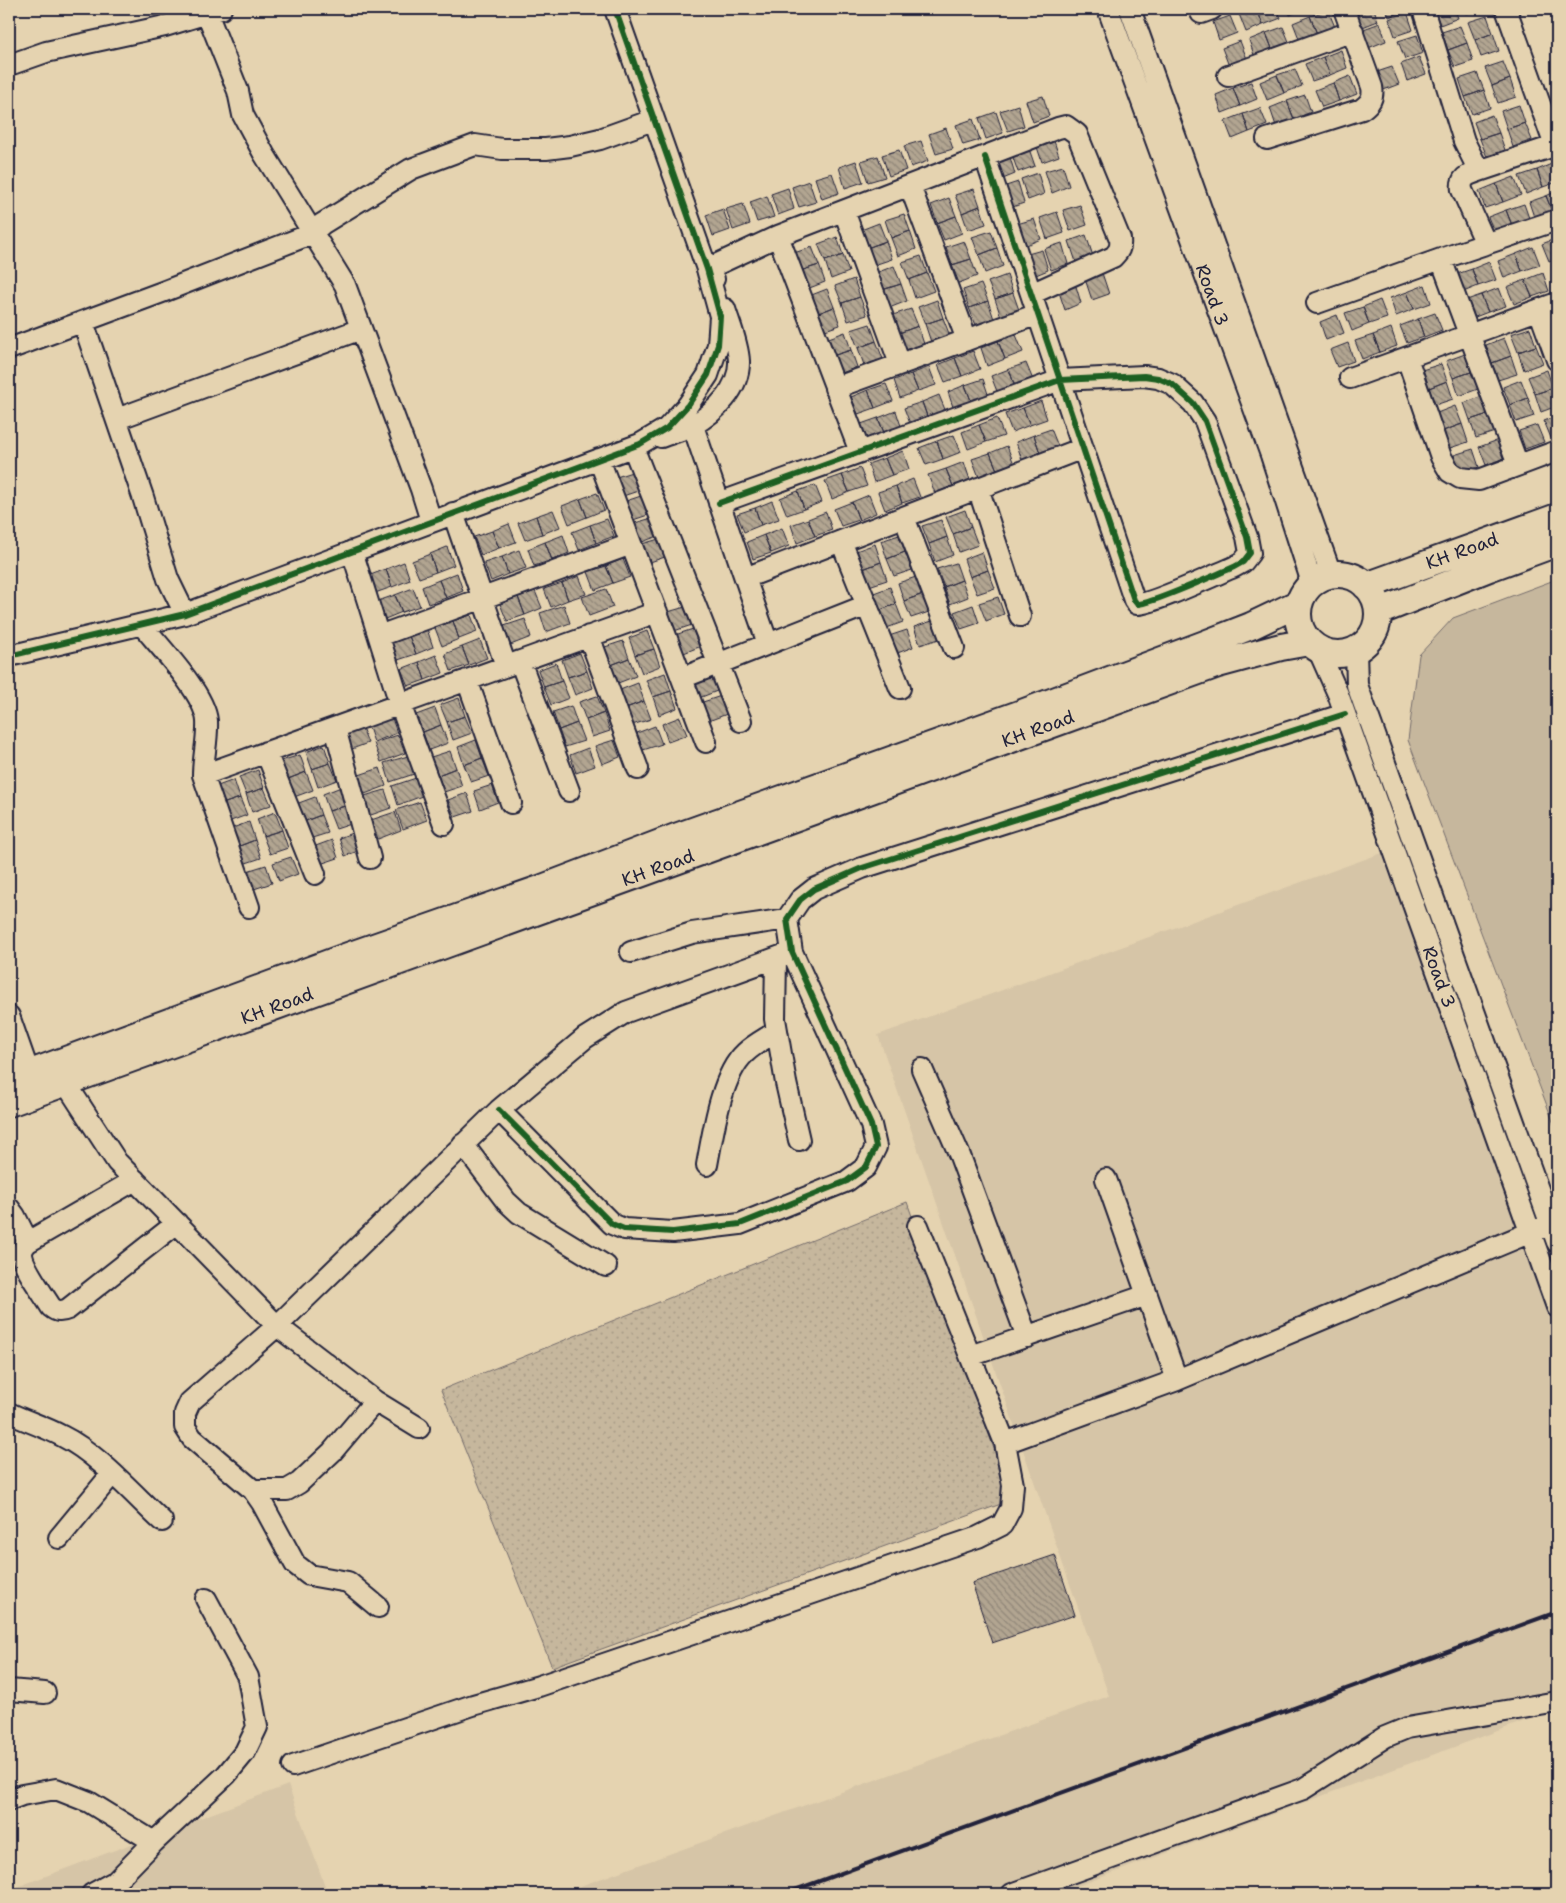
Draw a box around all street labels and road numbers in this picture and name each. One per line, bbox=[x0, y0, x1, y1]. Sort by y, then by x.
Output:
street label: Road 3 bbox=[1190, 261, 1234, 329]
street label: KH Road bbox=[1422, 527, 1502, 575]
street label: KH Road bbox=[998, 705, 1078, 753]
street label: KH Road bbox=[618, 844, 698, 892]
street label: Road 3 bbox=[1417, 943, 1461, 1011]
street label: KH Road bbox=[237, 982, 317, 1030]

